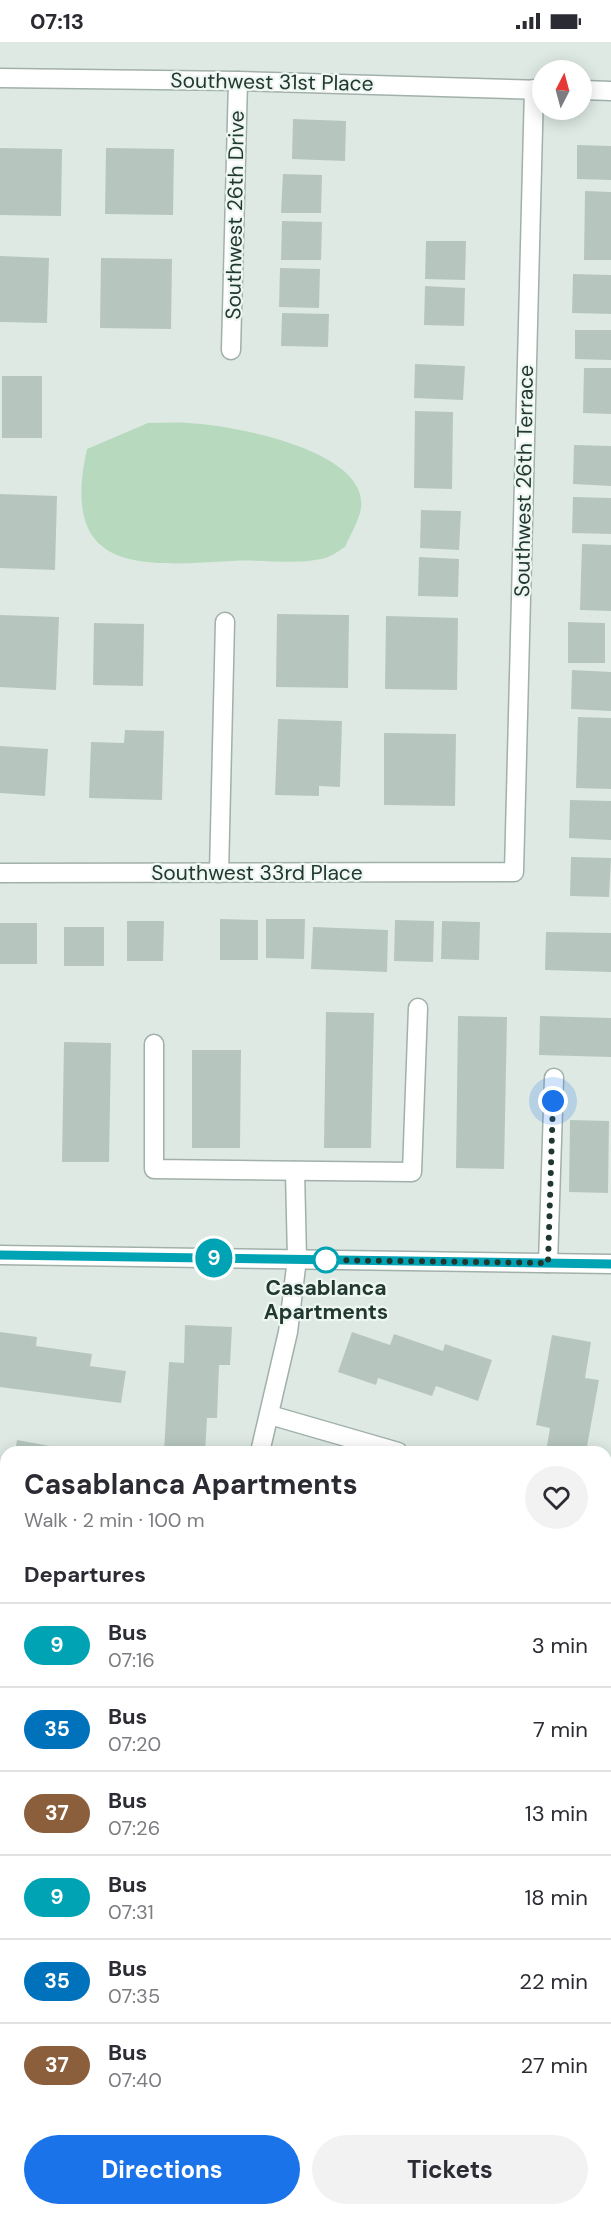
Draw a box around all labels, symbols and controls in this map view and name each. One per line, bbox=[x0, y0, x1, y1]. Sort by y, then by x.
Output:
text: 07:13 bbox=[30, 7, 84, 36]
north arrow bbox=[532, 60, 592, 120]
map controls bbox=[532, 60, 592, 120]
street label: Southwest 31st Place bbox=[170, 66, 374, 98]
street label: Southwest 26th Drive bbox=[219, 110, 251, 320]
street label: Southwest 26th Terrace bbox=[508, 365, 540, 597]
street label: Southwest 33rd Place bbox=[151, 859, 363, 887]
your location bbox=[538, 1086, 568, 1116]
line badge: 9 bbox=[194, 1238, 234, 1278]
text: 9 bbox=[207, 1244, 221, 1272]
marker: Casablanca Apartments bbox=[313, 1247, 339, 1273]
place label: Casablanca Apartments bbox=[264, 1274, 388, 1326]
text: Casablanca Apartments bbox=[24, 1466, 358, 1503]
button: heart bbox=[525, 1466, 588, 1529]
text: Walk · 2 min · 100 m bbox=[24, 1507, 205, 1533]
text: Departures bbox=[24, 1560, 146, 1589]
text: Bus bbox=[108, 1618, 147, 1647]
text: 9 bbox=[50, 1631, 64, 1659]
text: 3 min bbox=[532, 1631, 588, 1660]
text: 07:16 bbox=[108, 1647, 155, 1673]
text: Bus bbox=[108, 1702, 147, 1731]
text: 35 bbox=[44, 1715, 70, 1743]
text: 7 min bbox=[533, 1715, 588, 1744]
text: 07:20 bbox=[108, 1731, 161, 1757]
text: Bus bbox=[108, 1786, 147, 1815]
text: 37 bbox=[45, 1799, 69, 1827]
text: 13 min bbox=[525, 1799, 588, 1828]
text: 07:26 bbox=[108, 1815, 160, 1841]
text: Bus bbox=[108, 1870, 147, 1899]
text: 9 bbox=[50, 1883, 64, 1911]
text: 18 min bbox=[524, 1883, 588, 1912]
text: 07:31 bbox=[108, 1899, 154, 1925]
text: Bus bbox=[108, 1954, 147, 1983]
text: 35 bbox=[44, 1967, 70, 1995]
text: 22 min bbox=[519, 1967, 588, 1996]
text: 07:35 bbox=[108, 1983, 160, 2009]
text: Bus bbox=[108, 2038, 147, 2067]
text: 37 bbox=[45, 2051, 69, 2079]
text: 27 min bbox=[521, 2051, 588, 2080]
text: 07:40 bbox=[108, 2067, 162, 2093]
button: Directions bbox=[24, 2135, 300, 2204]
button: Tickets bbox=[312, 2135, 588, 2204]

